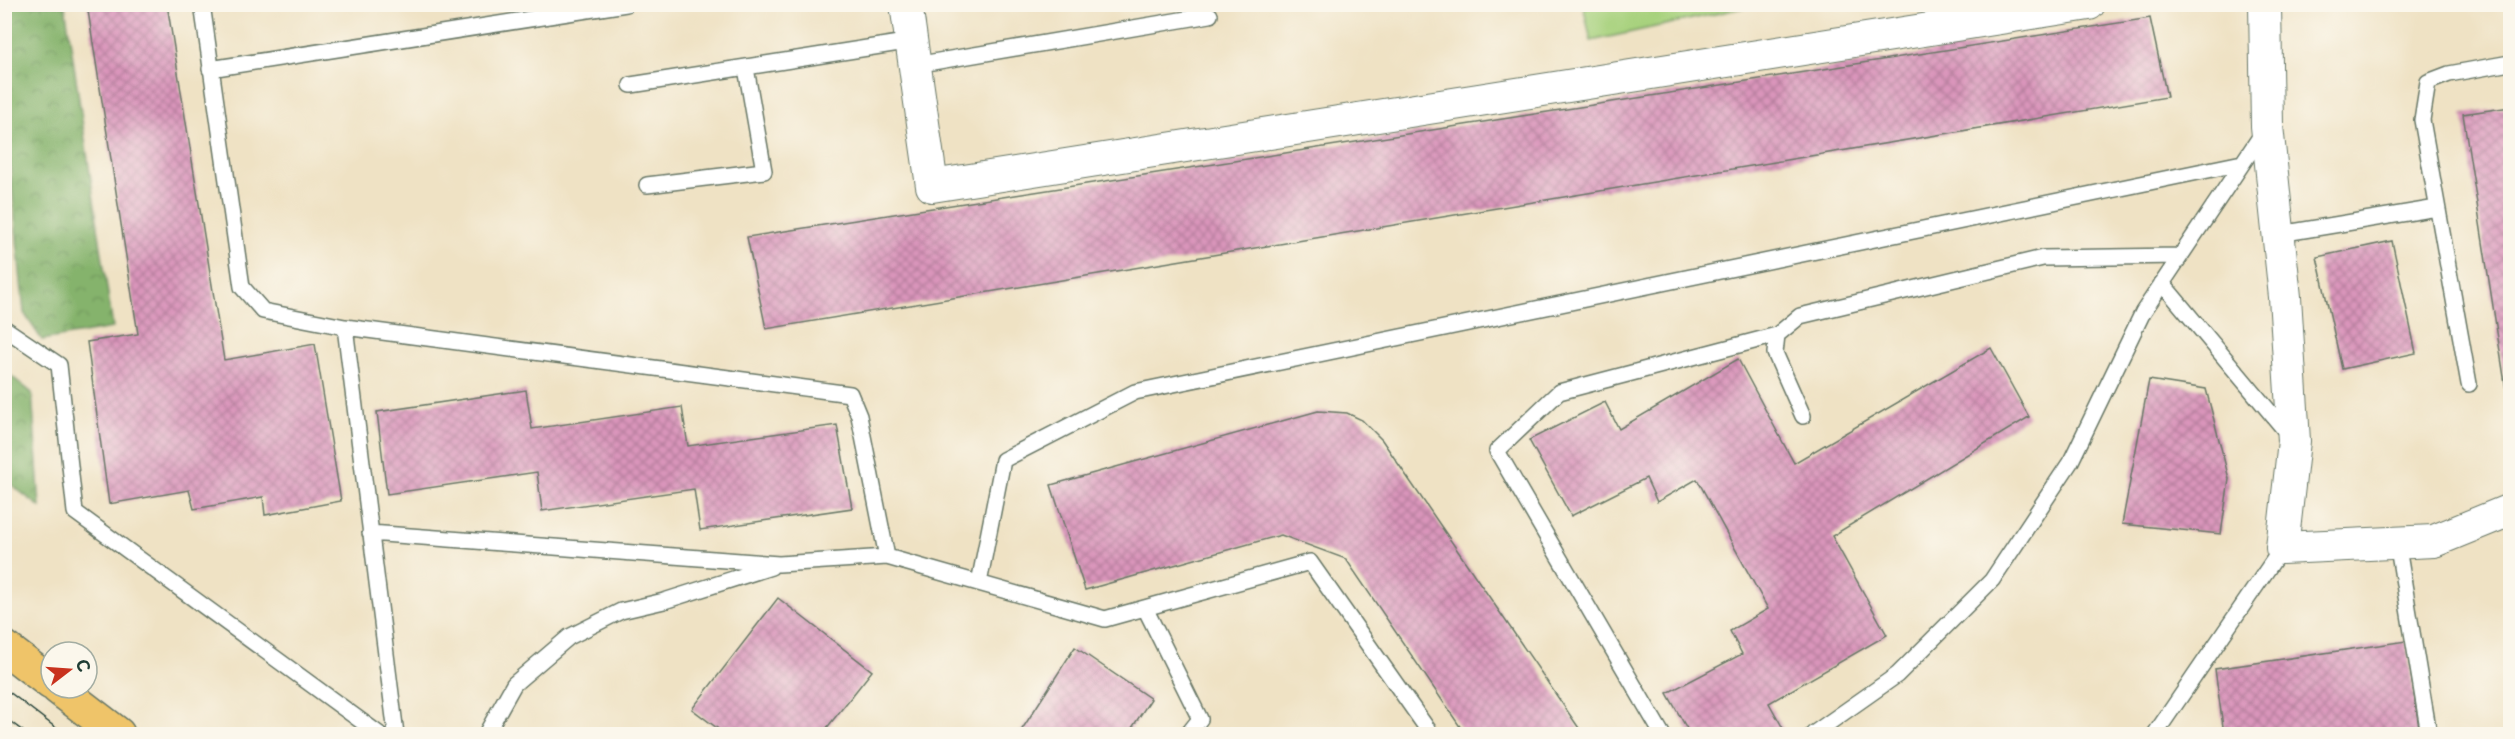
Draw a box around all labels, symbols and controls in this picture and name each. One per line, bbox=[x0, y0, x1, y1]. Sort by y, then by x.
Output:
north arrow bbox=[39, 640, 99, 700]
text: С bbox=[71, 656, 98, 675]

